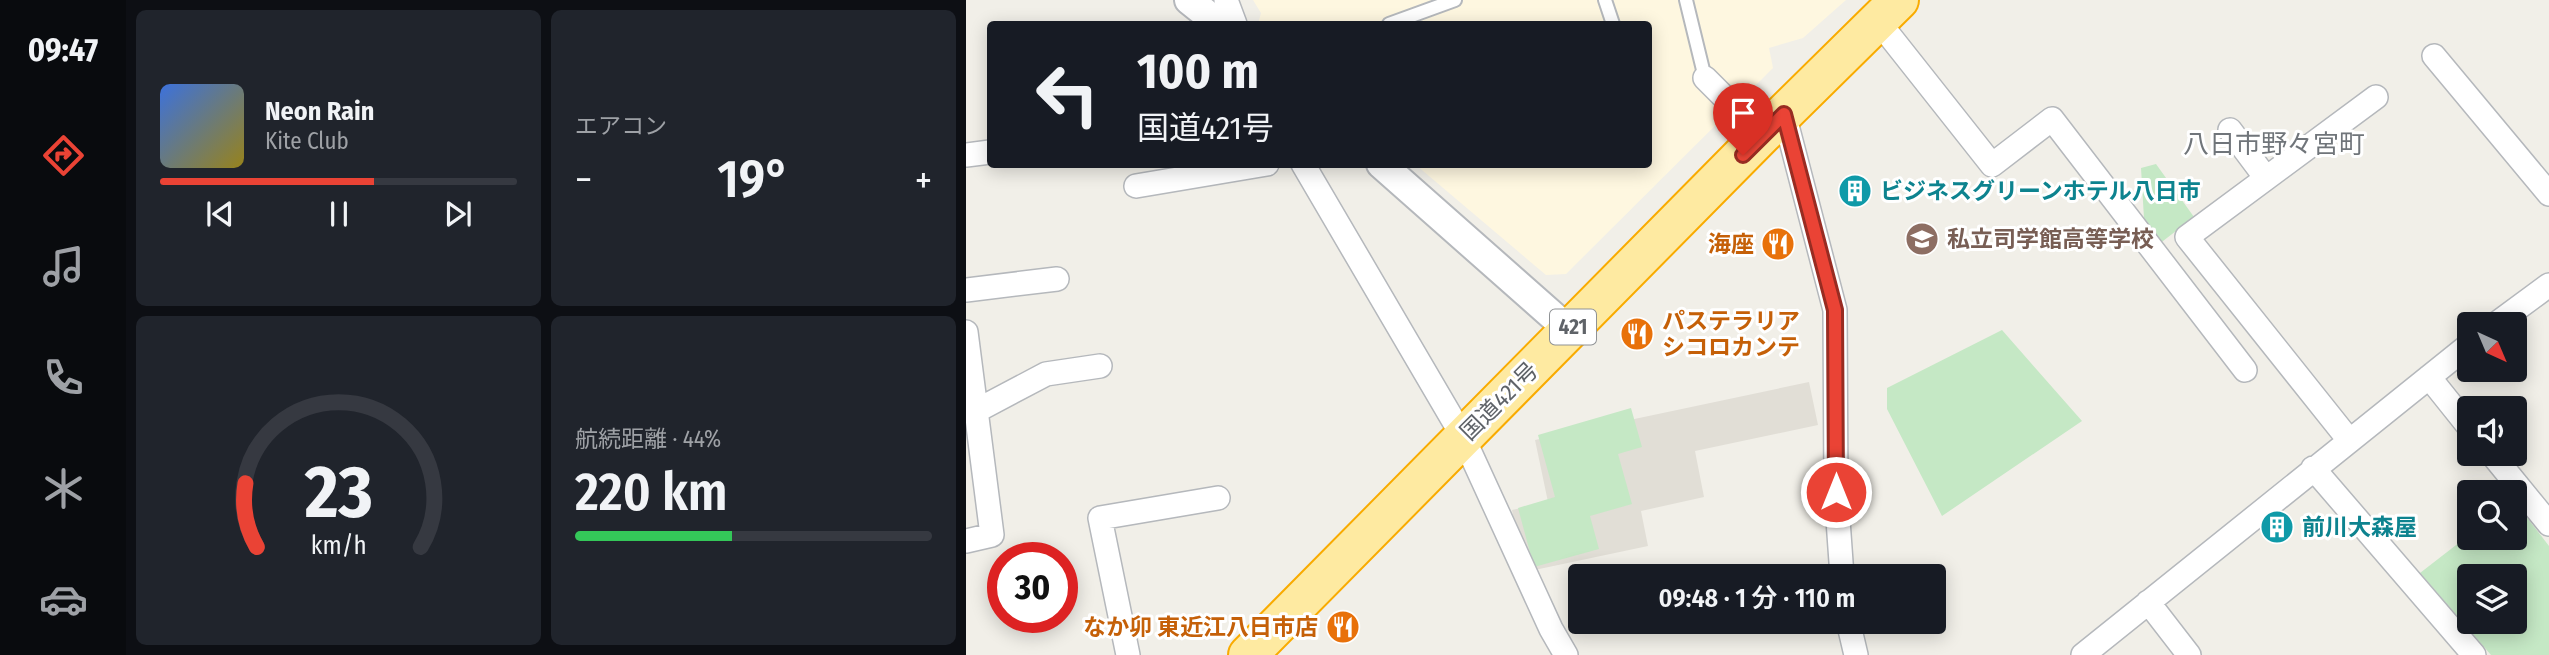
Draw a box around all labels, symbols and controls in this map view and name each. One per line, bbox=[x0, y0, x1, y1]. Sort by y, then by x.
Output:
text: 09:47 bbox=[28, 31, 98, 69]
text: 100 m bbox=[1137, 42, 1259, 101]
icon: left bbox=[1022, 49, 1113, 140]
pin bbox=[1713, 83, 1773, 155]
icon: arrive bbox=[1724, 94, 1762, 132]
text: Neon Rain bbox=[265, 96, 374, 127]
text: 国道421号 bbox=[1137, 109, 1274, 147]
text: エアコン bbox=[575, 112, 667, 140]
text: Kite Club bbox=[265, 127, 349, 155]
district label: 八日市野々宮町 bbox=[2183, 129, 2365, 160]
icon: directions bbox=[39, 131, 88, 180]
text: 19° bbox=[717, 148, 790, 211]
text: − bbox=[575, 157, 592, 203]
text: + bbox=[915, 157, 932, 203]
building icon: ビジネスグリーンホテル八日市 bbox=[1836, 172, 1874, 210]
place label: ビジネスグリーンホテル八日市 bbox=[1880, 177, 2201, 205]
icon: previous bbox=[201, 195, 239, 233]
icon: pause bbox=[320, 195, 358, 233]
icon: next bbox=[439, 195, 477, 233]
school or university icon: 私立司学館高等学校 bbox=[1903, 220, 1941, 258]
restaurant icon: 海座 bbox=[1759, 225, 1797, 263]
place label: 私立司学館高等学校 bbox=[1947, 225, 2154, 253]
place label: 海座 bbox=[1708, 230, 1754, 258]
icon: music bbox=[39, 242, 88, 291]
place label: パステラリア シコロカンテ bbox=[1662, 307, 1800, 361]
road number: 421 bbox=[1550, 310, 1596, 344]
north arrow bbox=[2457, 312, 2527, 382]
map controls bbox=[2457, 312, 2527, 634]
restaurant icon: パステラリア シコロカンテ bbox=[1618, 315, 1656, 353]
icon: phone bbox=[39, 353, 88, 402]
street label: 国道421号 bbox=[1454, 356, 1544, 446]
button: sound bbox=[2457, 396, 2527, 466]
text: 航続距離 · 44% bbox=[575, 425, 721, 453]
text: 23 bbox=[303, 449, 373, 536]
position arrow bbox=[1799, 455, 1873, 529]
text: 220 km bbox=[575, 461, 728, 524]
icon: climate bbox=[39, 464, 88, 513]
button: search bbox=[2457, 480, 2527, 550]
building icon: 前川大森屋 bbox=[2258, 508, 2296, 546]
place label: 前川大森屋 bbox=[2302, 513, 2417, 541]
text: km/h bbox=[311, 530, 366, 560]
speed limit sign: 30 bbox=[987, 542, 1078, 633]
button: layers bbox=[2457, 564, 2527, 634]
icon: car bbox=[39, 575, 88, 624]
text: 09:48 · 1 分 · 110 m bbox=[1659, 583, 1855, 614]
restaurant icon: なか卯 東近江八日市店 bbox=[1324, 608, 1362, 646]
place label: なか卯 東近江八日市店 bbox=[1083, 613, 1318, 641]

